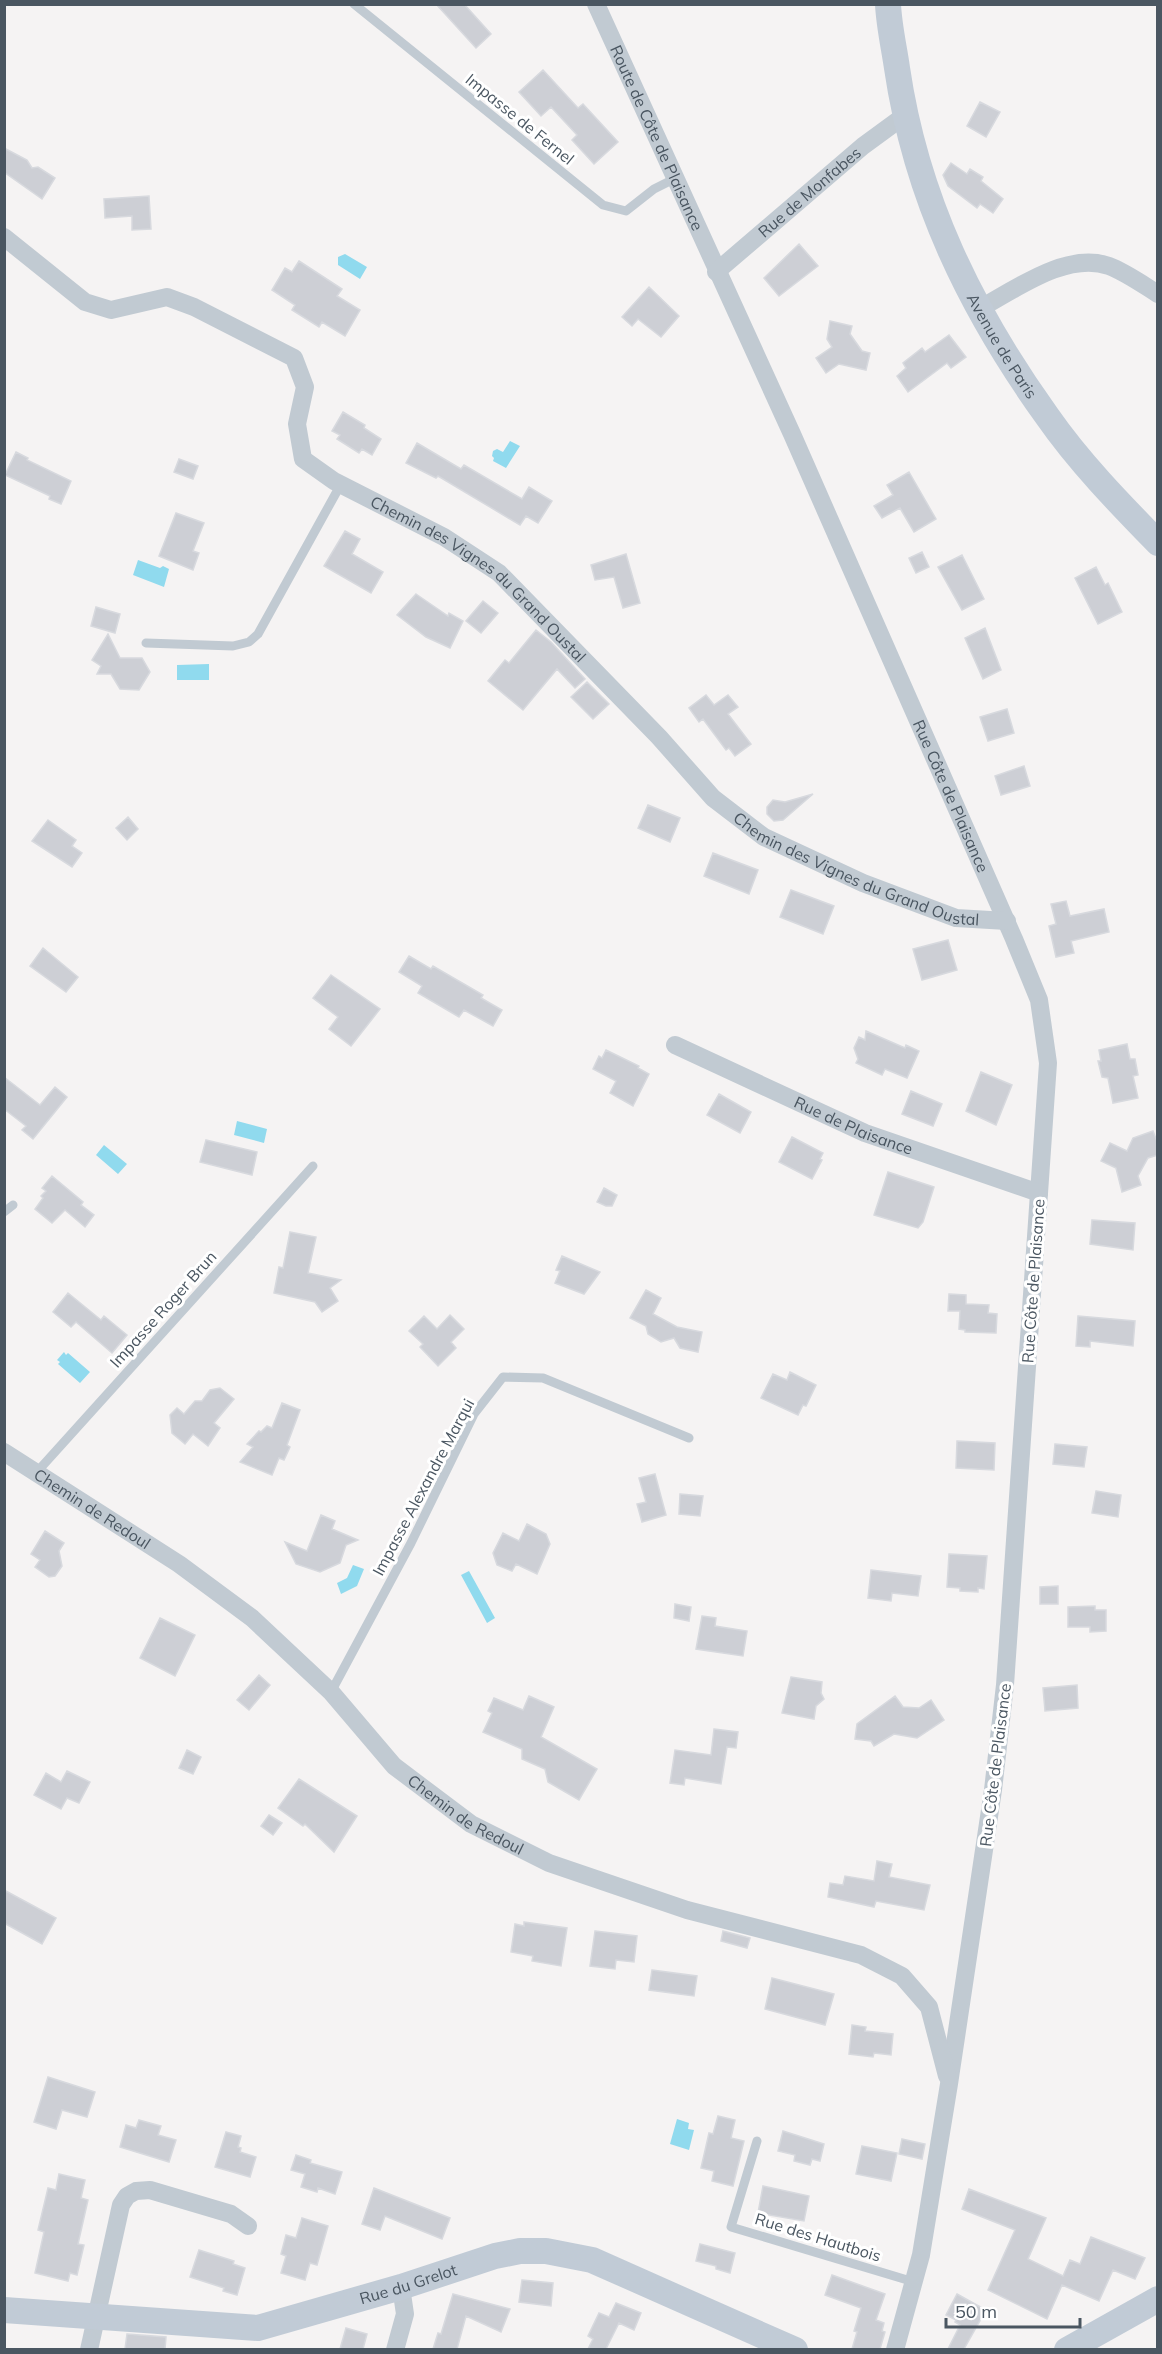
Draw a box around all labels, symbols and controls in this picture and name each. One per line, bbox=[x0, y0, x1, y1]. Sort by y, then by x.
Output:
street label: Route de Côte de Plaisance bbox=[606, 42, 708, 234]
street label: Impasse de Fernel bbox=[462, 69, 578, 169]
street label: Rue de Monfabes bbox=[754, 142, 865, 242]
street label: Avenue de Paris bbox=[963, 290, 1042, 402]
street label: Chemin des Vignes du Grand Oustal bbox=[367, 491, 590, 666]
street label: Rue Côte de Plaisance bbox=[909, 717, 993, 875]
street label: Chemin des Vignes du Grand Oustal bbox=[730, 807, 980, 929]
street label: Rue de Plaisance bbox=[791, 1092, 916, 1159]
street label: Rue Côte de Plaisance bbox=[1017, 1198, 1049, 1364]
street label: Impasse Roger Brun bbox=[105, 1247, 221, 1371]
street label: Impasse Alexandre Marqui bbox=[368, 1395, 478, 1579]
street label: Chemin de Redoul bbox=[30, 1464, 154, 1553]
street label: Rue Côte de Plaisance bbox=[975, 1682, 1015, 1848]
street label: Chemin de Redoul bbox=[404, 1770, 527, 1859]
street label: Rue des Hautbois bbox=[753, 2208, 884, 2266]
street label: Rue du Grelot bbox=[357, 2259, 460, 2308]
scale bar bbox=[946, 2291, 1080, 2329]
text: 50 m bbox=[955, 2300, 997, 2323]

